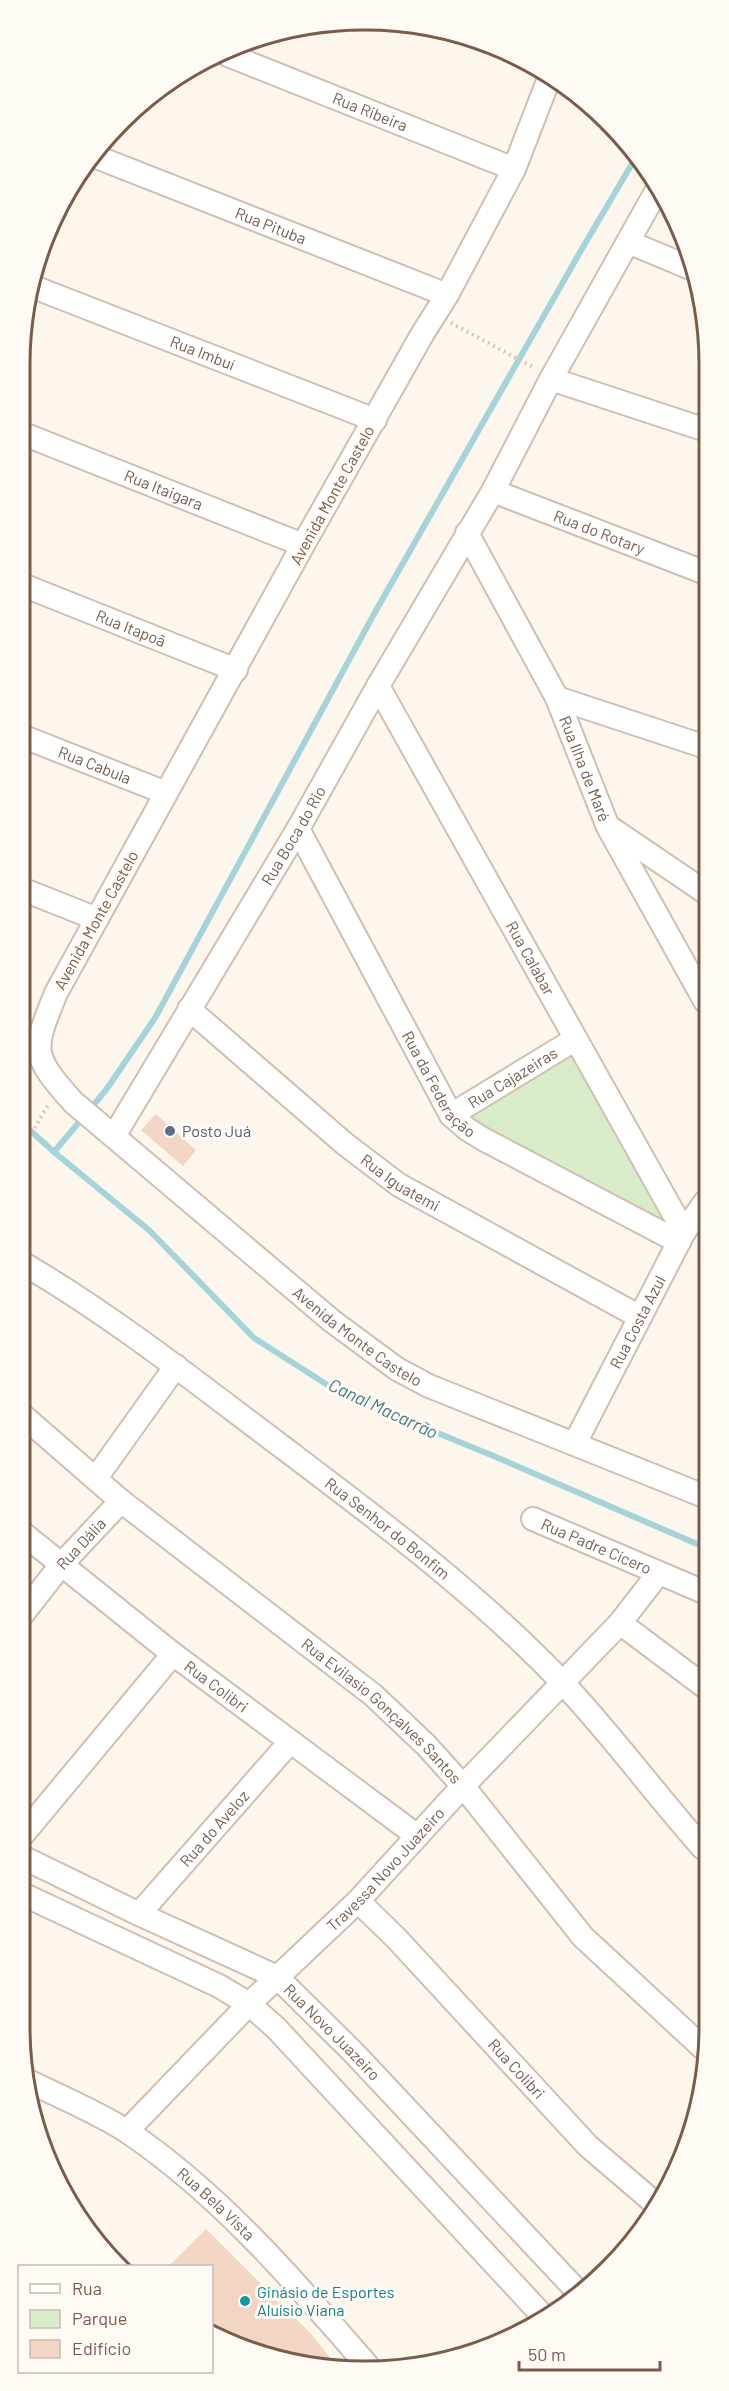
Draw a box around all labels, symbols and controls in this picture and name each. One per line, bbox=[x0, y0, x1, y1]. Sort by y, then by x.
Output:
street label: Rua Ribeira bbox=[330, 88, 410, 135]
street label: Rua Pituba bbox=[233, 203, 309, 248]
street label: Rua Imbuí bbox=[168, 331, 238, 374]
street label: Avenida Monte Castelo bbox=[285, 422, 378, 568]
street label: Rua Itaigara bbox=[122, 465, 206, 513]
street label: Rua do Rotary bbox=[551, 505, 649, 558]
street label: Rua Itapoã bbox=[93, 605, 169, 650]
street label: Rua Ilha de Maré bbox=[556, 713, 615, 824]
street label: Rua Cabula bbox=[56, 741, 134, 787]
street label: Rua Boca do Rio bbox=[257, 782, 329, 888]
street label: Avenida Monte Castelo bbox=[49, 847, 142, 993]
street label: Rua Calabar bbox=[503, 917, 559, 999]
street label: Rua da Federação bbox=[399, 1027, 479, 1141]
street label: Rua Cajazeiras bbox=[464, 1043, 560, 1112]
place label: Posto Juá bbox=[182, 1121, 251, 1140]
marker: Posto Juá bbox=[163, 1124, 177, 1138]
street label: Rua Iguatemi bbox=[357, 1150, 443, 1215]
street label: Rua Costa Azul bbox=[605, 1272, 669, 1372]
street label: Avenida Monte Castelo bbox=[289, 1282, 426, 1390]
water label: Canal Macarrão bbox=[325, 1373, 442, 1443]
street label: Rua Senhor do Bonfim bbox=[322, 1473, 454, 1583]
street label: Rua Dália bbox=[52, 1514, 109, 1573]
street label: Rua Padre Cícero bbox=[539, 1514, 655, 1578]
street label: Rua Evilasio Gonçalves Santos bbox=[298, 1634, 466, 1787]
street label: Rua Colibri bbox=[181, 1656, 252, 1716]
street label: Rua do Aveloz bbox=[175, 1786, 252, 1870]
street label: Travessa Novo Juazeiro bbox=[322, 1803, 448, 1935]
street label: Rua Novo Juazeiro bbox=[280, 1979, 385, 2084]
street label: Rua Colibri bbox=[485, 2035, 549, 2102]
street label: Rua Bela Vista bbox=[174, 2163, 259, 2244]
legend bbox=[18, 2265, 213, 2373]
text: Rua bbox=[72, 2277, 102, 2299]
place label: Ginásio de Esportes Aluísio Viana bbox=[257, 2282, 394, 2319]
marker: Ginásio de Esportes Aluísio Viana bbox=[238, 2294, 252, 2308]
text: Parque bbox=[72, 2307, 127, 2329]
scale bar bbox=[519, 2334, 660, 2372]
text: Edifício bbox=[72, 2337, 131, 2359]
text: 50 m bbox=[528, 2343, 566, 2365]

